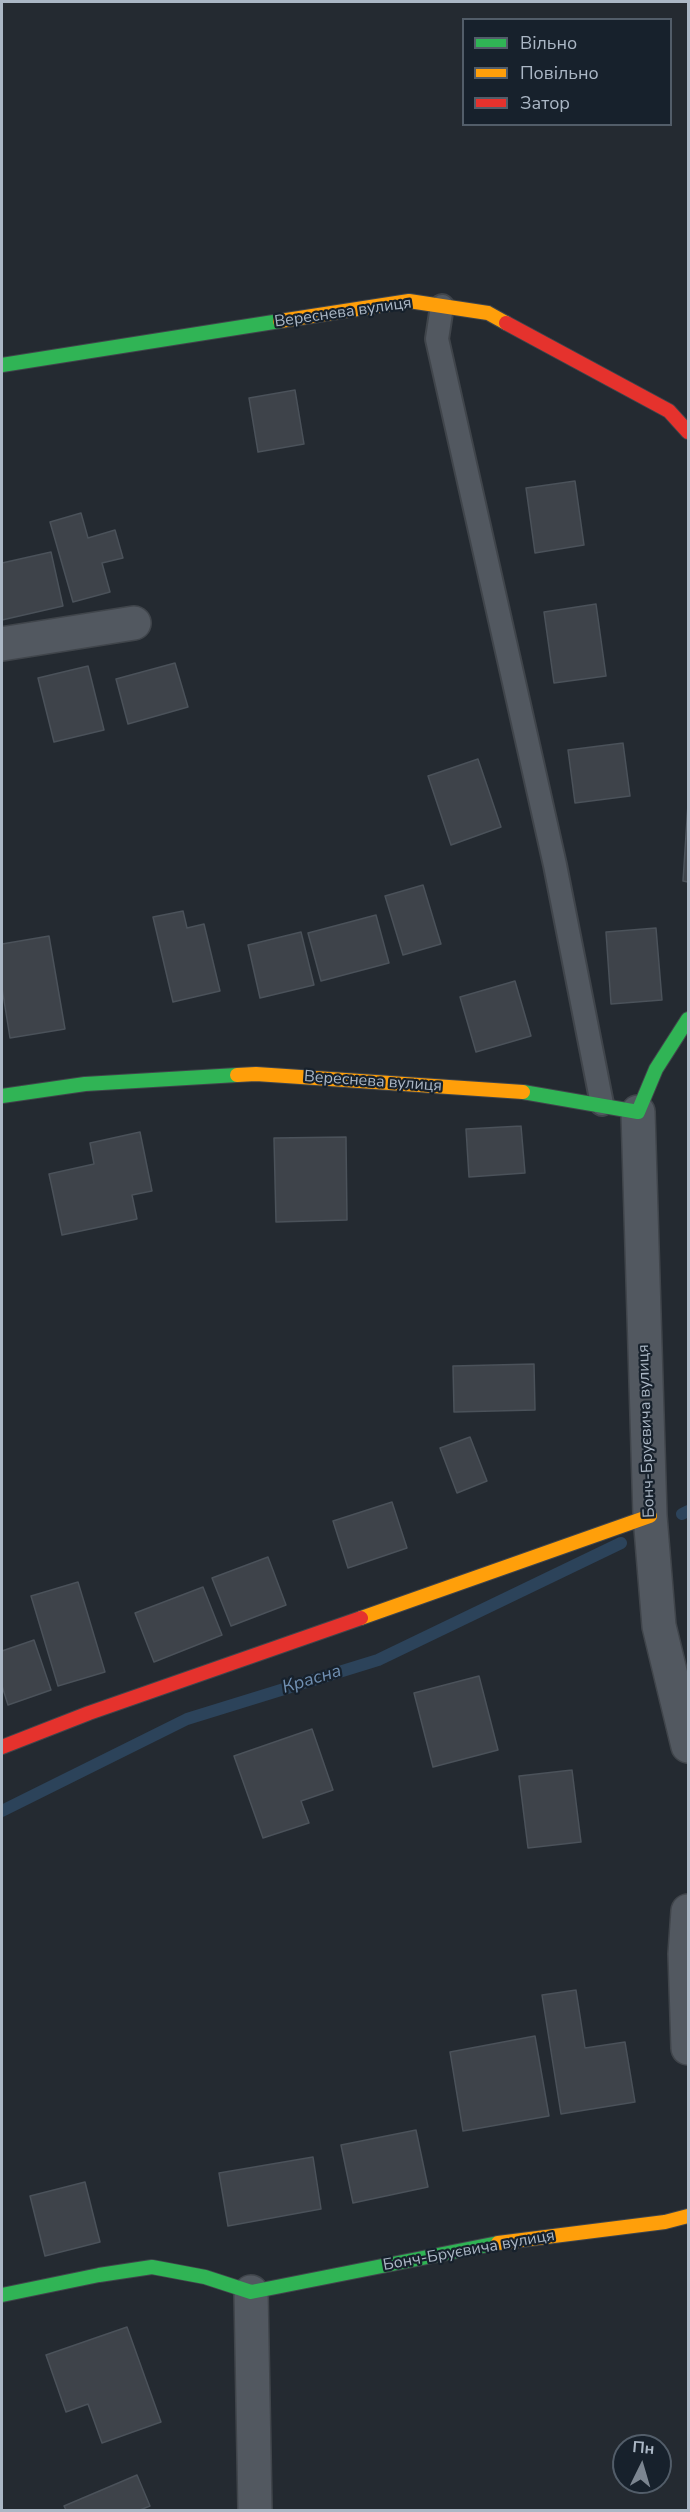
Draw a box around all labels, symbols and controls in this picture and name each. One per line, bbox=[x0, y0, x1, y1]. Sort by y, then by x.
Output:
legend bbox=[462, 18, 672, 126]
text: Вільно bbox=[520, 31, 577, 55]
text: Повільно bbox=[520, 61, 599, 85]
text: Затор bbox=[520, 91, 570, 115]
street label: Вереснева вулиця bbox=[273, 294, 413, 332]
street label: Вереснева вулиця bbox=[303, 1068, 443, 1096]
street label: Бонч-Бруєвича вулиця bbox=[634, 1344, 660, 1518]
water label: Красна bbox=[280, 1661, 344, 1699]
street label: Бонч-Бруєвича вулиця bbox=[382, 2226, 556, 2276]
north arrow bbox=[612, 2434, 672, 2494]
text: Пн bbox=[631, 2436, 655, 2460]

